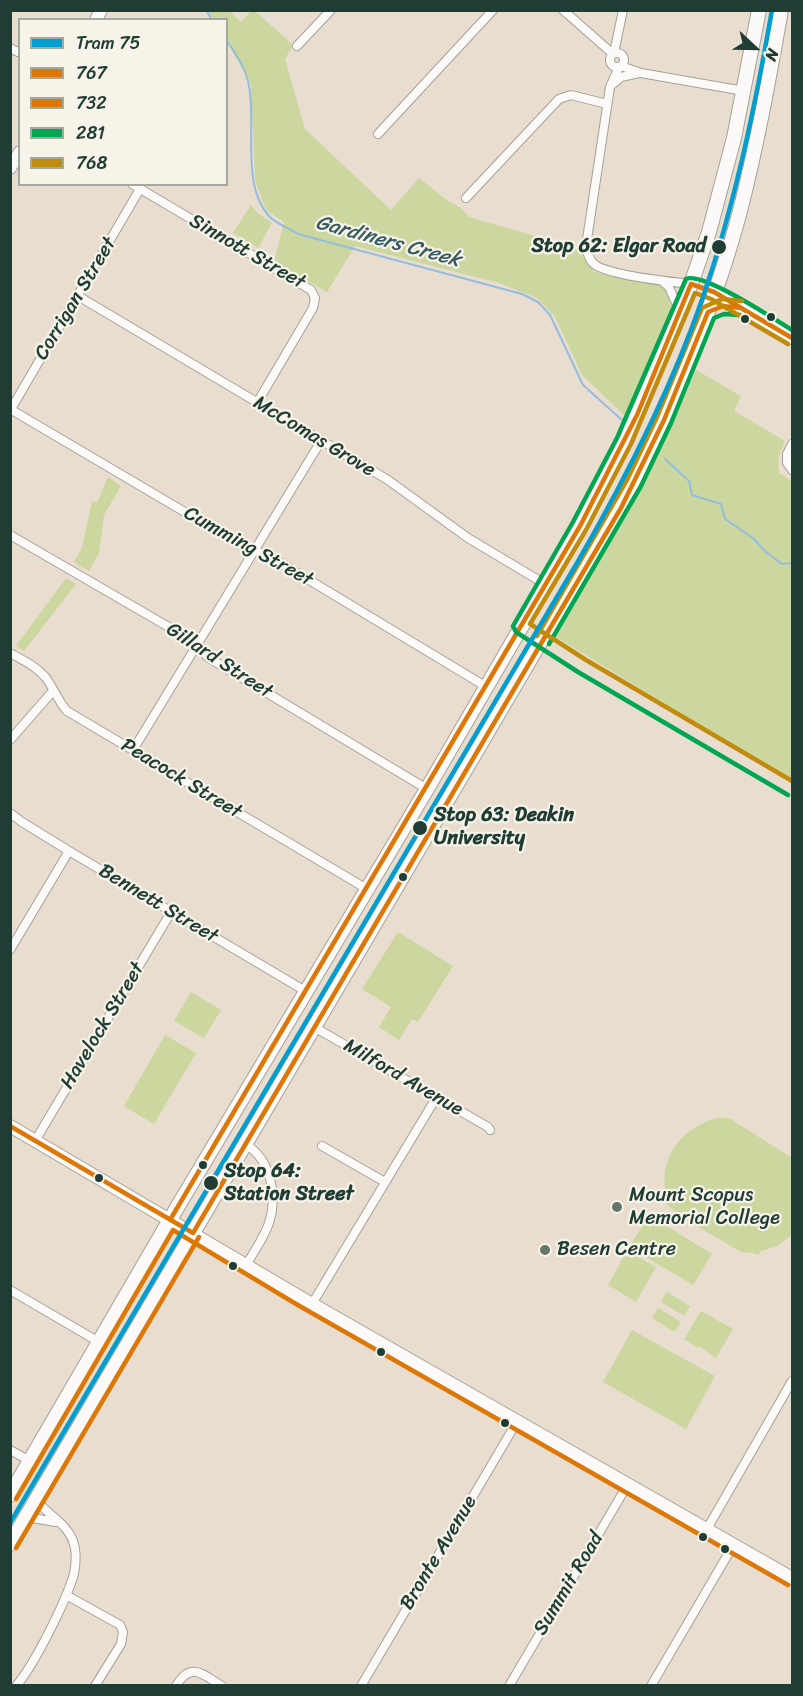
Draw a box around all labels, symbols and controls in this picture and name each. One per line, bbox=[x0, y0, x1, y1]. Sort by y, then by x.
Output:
legend bbox=[18, 18, 228, 186]
north arrow bbox=[725, 18, 785, 78]
text: Tram 75 bbox=[76, 27, 141, 59]
text: N bbox=[757, 44, 788, 66]
text: 767 bbox=[76, 57, 107, 89]
text: 732 bbox=[76, 87, 107, 119]
text: 281 bbox=[76, 117, 105, 149]
text: 768 bbox=[76, 147, 107, 179]
street label: Sinnott Street bbox=[185, 209, 309, 295]
water label: Gardiners Creek bbox=[313, 211, 463, 273]
street label: Corrigan Street bbox=[30, 233, 122, 365]
place label: Stop 62: Elgar Road bbox=[531, 235, 706, 259]
marker: Stop 62: Elgar Road bbox=[710, 238, 728, 256]
unlabelled marker bbox=[765, 311, 777, 323]
unlabelled marker bbox=[739, 313, 751, 325]
street label: McComas Grove bbox=[249, 391, 379, 483]
street label: Cumming Street bbox=[179, 502, 317, 592]
street label: Gillard Street bbox=[162, 618, 276, 704]
street label: Peacock Street bbox=[116, 734, 246, 824]
place label: Stop 63: Deakin University bbox=[434, 804, 574, 851]
marker: Stop 63: Deakin University bbox=[411, 819, 429, 837]
street label: Bennett Street bbox=[94, 859, 222, 949]
unlabelled marker bbox=[397, 871, 409, 883]
street label: Havelock Street bbox=[56, 958, 150, 1094]
street label: Milford Avenue bbox=[339, 1034, 467, 1122]
unlabelled marker bbox=[197, 1159, 209, 1171]
place label: Stop 64: Station Street bbox=[224, 1160, 354, 1207]
unlabelled marker bbox=[93, 1172, 105, 1184]
marker: Stop 64: Station Street bbox=[202, 1174, 220, 1192]
place label: Mount Scopus Memorial College bbox=[629, 1184, 780, 1231]
marker: Mount Scopus Memorial College bbox=[610, 1200, 624, 1214]
place label: Besen Centre bbox=[557, 1238, 676, 1262]
marker: Besen Centre bbox=[538, 1243, 552, 1257]
unlabelled marker bbox=[227, 1260, 239, 1272]
unlabelled marker bbox=[375, 1346, 387, 1358]
unlabelled marker bbox=[499, 1417, 511, 1429]
street label: Bronte Avenue bbox=[395, 1491, 483, 1615]
street label: Summit Road bbox=[529, 1528, 609, 1640]
unlabelled marker bbox=[697, 1531, 709, 1543]
unlabelled marker bbox=[719, 1543, 731, 1555]

